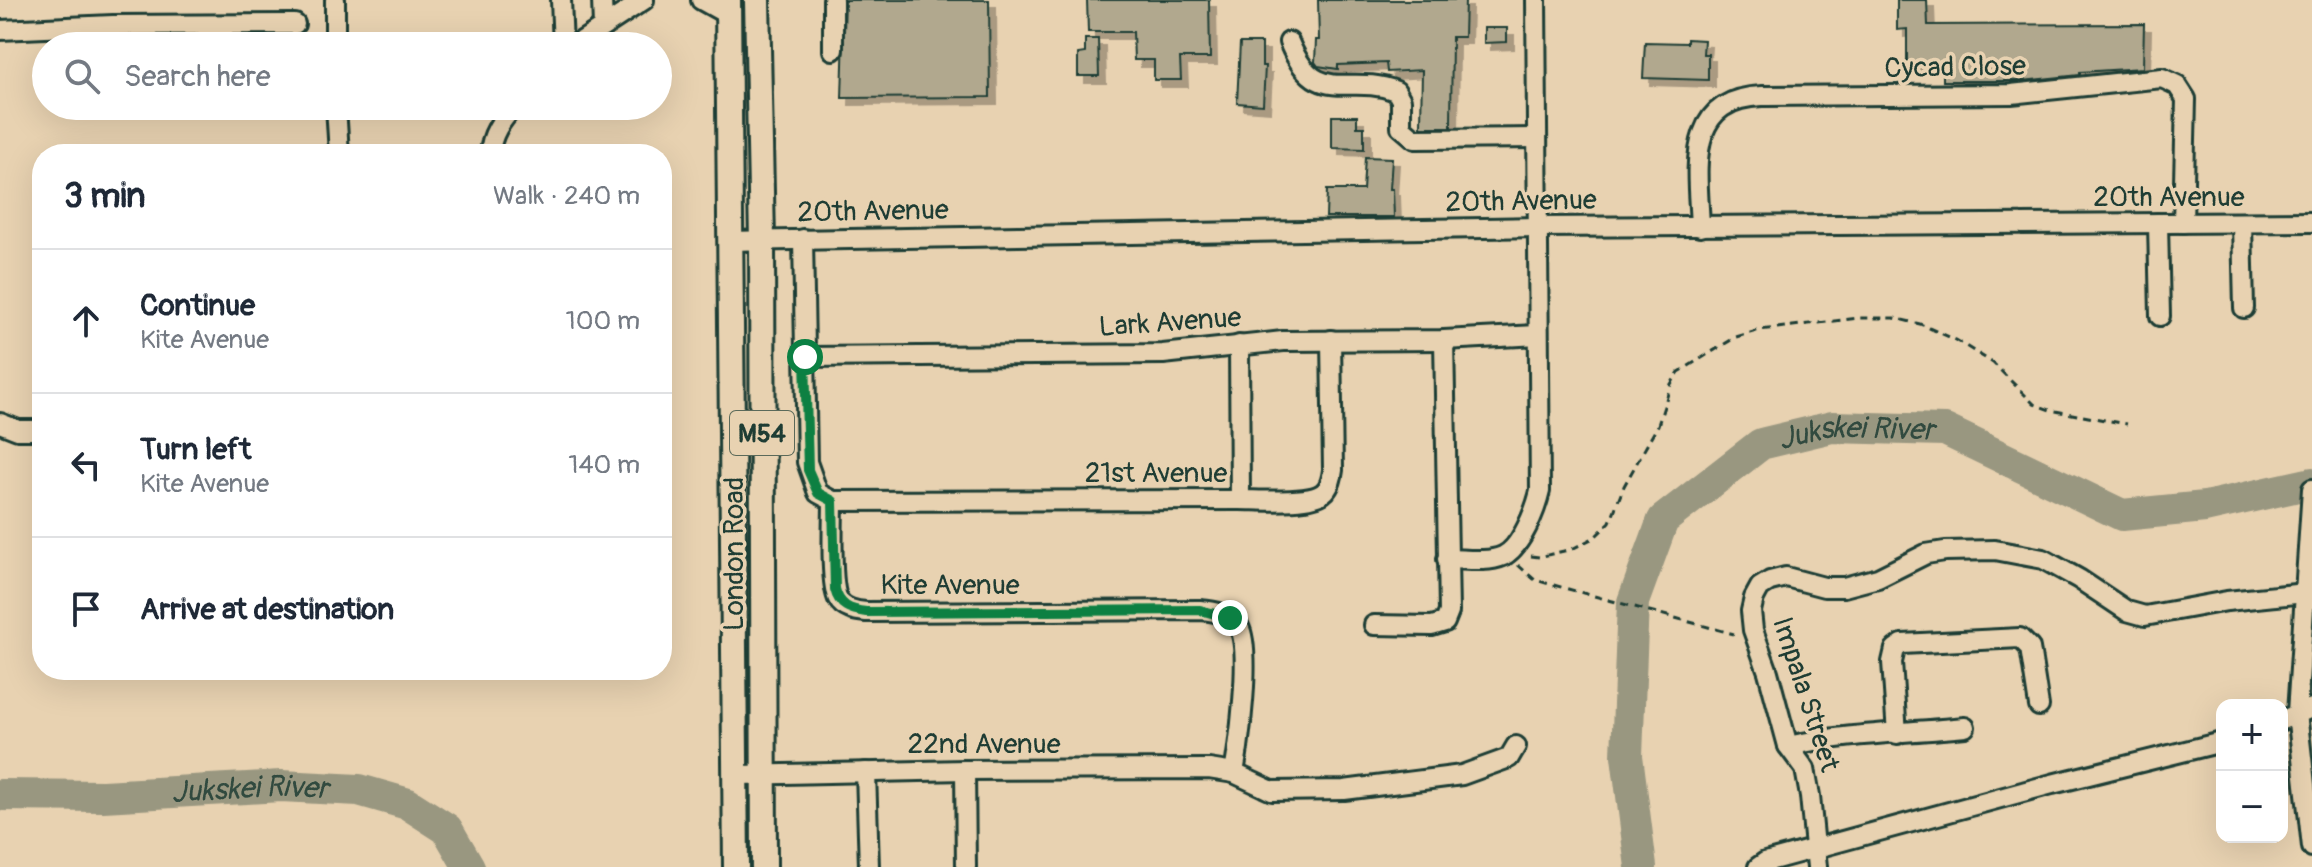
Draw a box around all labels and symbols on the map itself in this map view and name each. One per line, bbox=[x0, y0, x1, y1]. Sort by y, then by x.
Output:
street label: Cycad Close bbox=[1884, 49, 2026, 86]
street label: 20th Avenue bbox=[2093, 180, 2245, 215]
street label: 20th Avenue bbox=[1445, 183, 1597, 220]
street label: 20th Avenue bbox=[797, 193, 949, 230]
street label: Lark Avenue bbox=[1098, 300, 1243, 345]
route start bbox=[787, 339, 823, 375]
water label: Jukskei River bbox=[1774, 409, 1938, 458]
road number: M54 bbox=[730, 411, 794, 455]
street label: 21st Avenue bbox=[1085, 456, 1227, 491]
street label: London Road bbox=[717, 477, 752, 631]
street label: Kite Avenue bbox=[880, 568, 1020, 603]
route end bbox=[1212, 600, 1248, 636]
street label: Impala Street bbox=[1764, 613, 1847, 777]
street label: 22nd Avenue bbox=[907, 727, 1061, 762]
water label: Jukskei River bbox=[170, 768, 332, 811]

